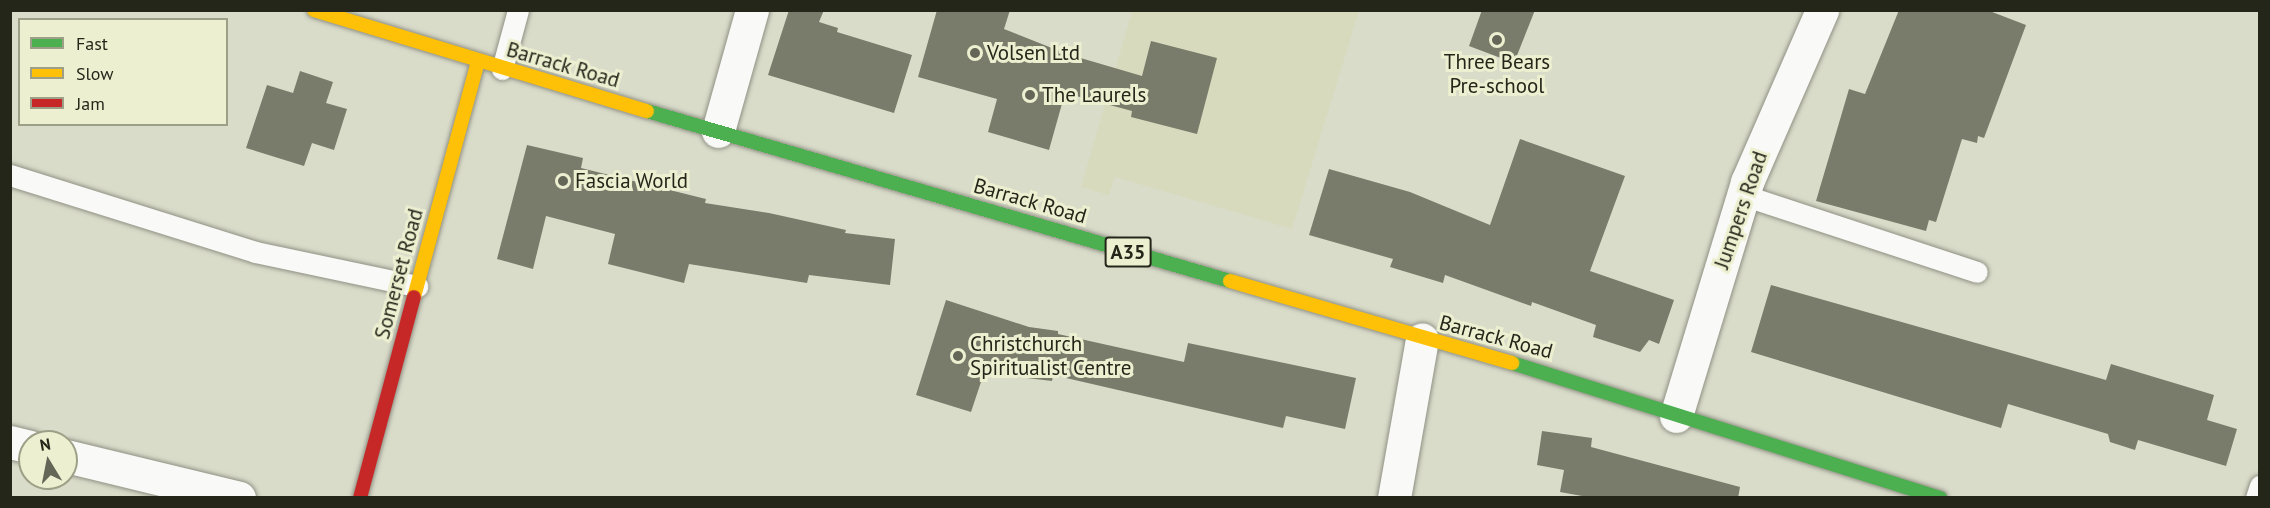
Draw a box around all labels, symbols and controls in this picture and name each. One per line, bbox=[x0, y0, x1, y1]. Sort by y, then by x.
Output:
legend bbox=[18, 18, 228, 126]
text: Fast bbox=[76, 32, 108, 55]
marker: Three Bears Pre-school bbox=[1490, 33, 1504, 47]
street label: Barrack Road bbox=[503, 37, 623, 93]
place label: Volsen Ltd bbox=[987, 40, 1080, 66]
marker: Volsen Ltd bbox=[968, 46, 982, 60]
place label: Three Bears Pre-school bbox=[1444, 49, 1550, 99]
text: Slow bbox=[76, 62, 114, 85]
place label: The Laurels bbox=[1042, 82, 1146, 108]
marker: The Laurels bbox=[1023, 88, 1037, 102]
text: Jam bbox=[76, 92, 105, 115]
street label: Jumpers Road bbox=[1709, 148, 1773, 272]
place label: Fascia World bbox=[575, 168, 689, 194]
street label: Barrack Road bbox=[970, 173, 1090, 229]
marker: Fascia World bbox=[556, 174, 570, 188]
street label: Somerset Road bbox=[369, 206, 429, 342]
road number: A35 bbox=[1104, 235, 1152, 269]
street label: Barrack Road bbox=[1436, 310, 1556, 364]
place label: Christchurch Spiritualist Centre bbox=[970, 331, 1131, 381]
marker: Christchurch Spiritualist Centre bbox=[951, 349, 965, 363]
north arrow bbox=[18, 430, 78, 490]
text: N bbox=[38, 433, 52, 455]

